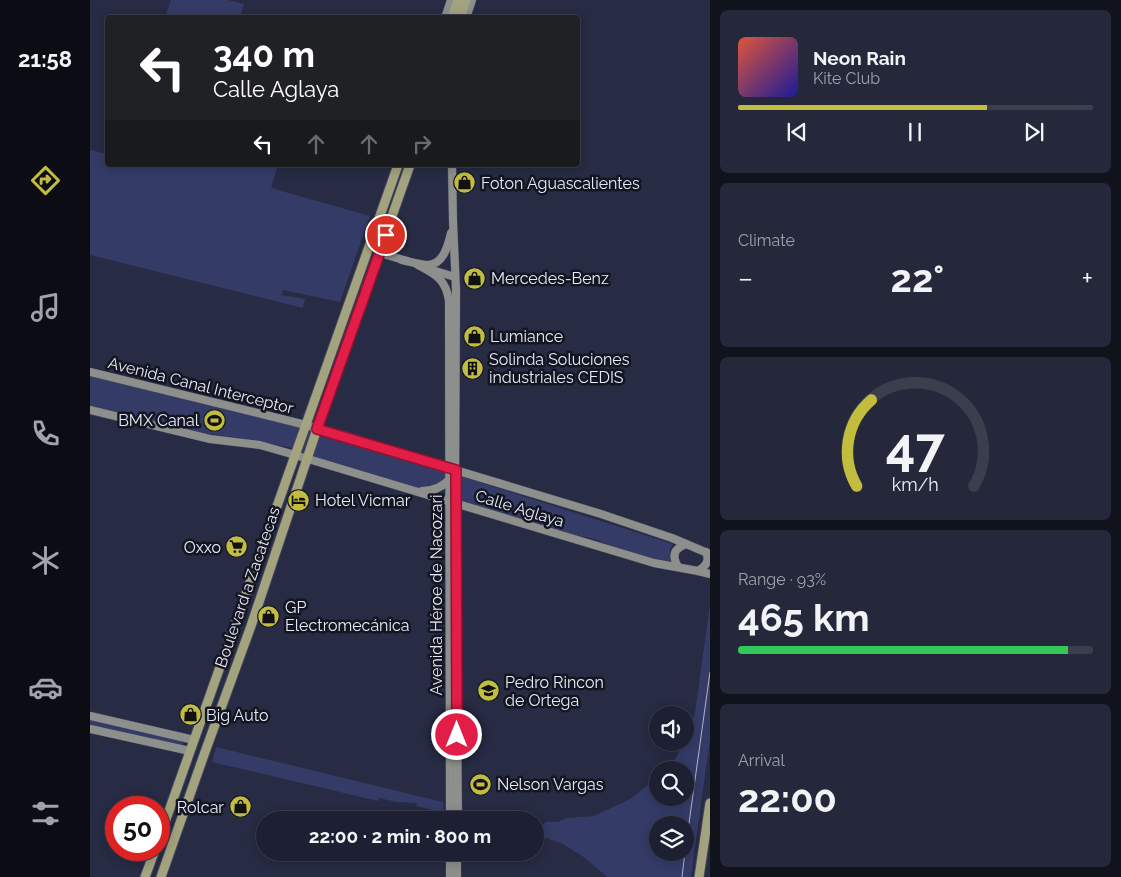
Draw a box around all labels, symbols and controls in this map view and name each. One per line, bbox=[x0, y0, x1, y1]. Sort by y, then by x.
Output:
text: 340 m bbox=[213, 34, 315, 75]
icon: left bbox=[130, 35, 195, 100]
text: 21:58 bbox=[18, 46, 72, 72]
text: Neon Rain bbox=[813, 47, 906, 69]
text: Kite Club bbox=[813, 69, 880, 88]
text: Calle Aglaya bbox=[213, 76, 339, 102]
icon: previous bbox=[783, 118, 811, 146]
icon: pause bbox=[901, 118, 929, 146]
icon: next bbox=[1020, 118, 1048, 146]
icon: left bbox=[249, 130, 277, 158]
icon: ahead bbox=[302, 130, 330, 158]
icon: ahead bbox=[355, 130, 383, 158]
icon: right bbox=[408, 130, 436, 158]
icon: directions bbox=[28, 163, 63, 198]
shop icon: Foton Aguascalientes bbox=[453, 171, 477, 195]
place label: Foton Aguascalientes bbox=[481, 174, 640, 193]
pin bbox=[365, 214, 407, 256]
icon: arrive bbox=[372, 221, 400, 249]
text: Climate bbox=[738, 231, 795, 250]
text: 22° bbox=[891, 256, 944, 301]
text: − bbox=[738, 262, 753, 295]
text: + bbox=[1081, 262, 1093, 295]
shop icon: Mercedes-Benz bbox=[463, 266, 487, 290]
place label: Mercedes-Benz bbox=[491, 269, 609, 288]
icon: music bbox=[28, 290, 63, 325]
shop icon: Lumiance bbox=[462, 324, 486, 348]
place label: Lumiance bbox=[490, 327, 563, 346]
place label: Solinda Soluciones industriales CEDIS bbox=[489, 350, 630, 387]
street label: Avenida Canal Interceptor bbox=[106, 353, 296, 418]
building icon: Solinda Soluciones industriales CEDIS bbox=[461, 356, 485, 380]
sports icon: BMX Canal bbox=[203, 408, 227, 432]
place label: BMX Canal bbox=[118, 411, 200, 430]
icon: phone bbox=[28, 416, 63, 451]
text: 47 bbox=[886, 416, 946, 477]
text: km/h bbox=[892, 474, 939, 495]
street label: Calle Aglaya bbox=[473, 486, 567, 531]
hotel icon: Hotel Vicmar bbox=[287, 488, 311, 512]
place label: Hotel Vicmar bbox=[315, 491, 411, 510]
street label: Avenida Héroe de Nacozari bbox=[427, 494, 446, 696]
street label: Boulevard a Zacatecas bbox=[211, 504, 284, 670]
supermarket icon: Oxxo bbox=[225, 535, 249, 559]
place label: Oxxo bbox=[184, 538, 221, 557]
icon: climate bbox=[28, 543, 63, 578]
text: Range · 93% bbox=[738, 570, 826, 589]
text: 465 km bbox=[738, 595, 870, 640]
place label: GP Electromecánica bbox=[285, 598, 409, 635]
shop icon: GP Electromecánica bbox=[257, 604, 281, 628]
icon: car bbox=[28, 670, 63, 705]
place label: Pedro Rincon de Ortega bbox=[505, 673, 604, 710]
school or university icon: Pedro Rincon de Ortega bbox=[477, 679, 501, 703]
shop icon: Big Auto bbox=[178, 703, 202, 727]
place label: Big Auto bbox=[206, 706, 269, 725]
map controls bbox=[649, 706, 694, 861]
button: sound bbox=[649, 706, 694, 751]
position arrow bbox=[430, 708, 482, 760]
text: Arrival bbox=[738, 751, 785, 770]
button: search bbox=[649, 761, 694, 806]
sports icon: Nelson Vargas bbox=[469, 772, 493, 796]
place label: Nelson Vargas bbox=[497, 775, 604, 794]
text: 22:00 bbox=[738, 776, 837, 821]
shop icon: Rolcar bbox=[228, 795, 252, 819]
icon: filters bbox=[28, 796, 63, 831]
speed limit sign: 50 bbox=[105, 796, 170, 861]
place label: Rolcar bbox=[177, 798, 224, 817]
button: layers bbox=[649, 816, 694, 861]
text: 22:00 · 2 min · 800 m bbox=[309, 825, 491, 847]

